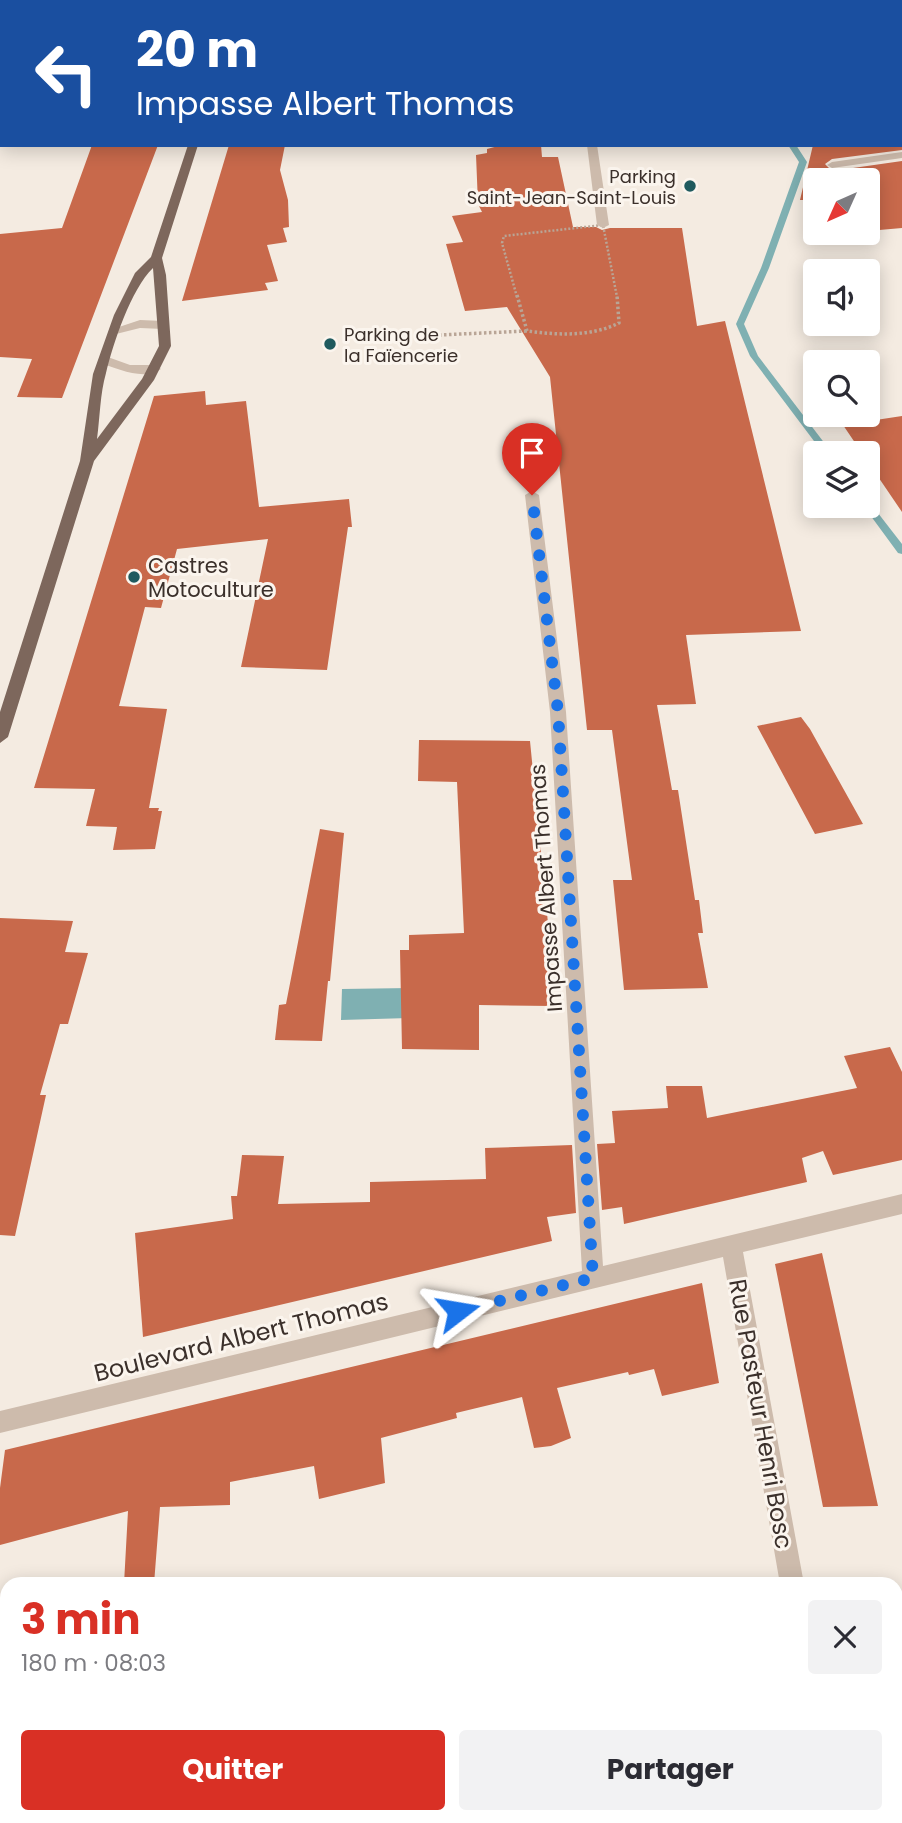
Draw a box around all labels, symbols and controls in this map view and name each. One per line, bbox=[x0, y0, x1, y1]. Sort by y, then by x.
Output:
text: 20 m bbox=[136, 16, 258, 84]
icon: left bbox=[21, 28, 112, 119]
text: Impasse Albert Thomas bbox=[136, 81, 515, 126]
place label: Parking Saint-Jean-Saint-Louis bbox=[467, 164, 676, 210]
north arrow bbox=[803, 168, 880, 245]
map controls bbox=[803, 168, 880, 518]
marker: Parking Saint-Jean-Saint-Louis bbox=[682, 178, 698, 194]
button: sound bbox=[803, 259, 880, 336]
place label: Parking de la Faïencerie bbox=[344, 322, 458, 368]
marker: Parking de la Faïencerie bbox=[322, 336, 338, 352]
button: search bbox=[803, 350, 880, 427]
pin bbox=[502, 423, 562, 495]
icon: arrive bbox=[513, 434, 551, 472]
button: layers bbox=[803, 441, 880, 518]
place label: Castres Motoculture bbox=[148, 551, 274, 604]
marker: Castres Motoculture bbox=[126, 569, 142, 585]
street label: Impasse Albert Thomas bbox=[523, 763, 569, 1013]
position arrow bbox=[421, 1274, 495, 1348]
street label: Rue Pasteur Henri Bosc bbox=[721, 1276, 801, 1552]
street label: Boulevard Albert Thomas bbox=[91, 1284, 391, 1390]
text: 3 min bbox=[21, 1590, 141, 1649]
button: close bbox=[808, 1600, 882, 1674]
text: 180 m · 08:03 bbox=[21, 1647, 166, 1679]
button: Quitter bbox=[21, 1730, 445, 1810]
button: Partager bbox=[459, 1730, 882, 1810]

